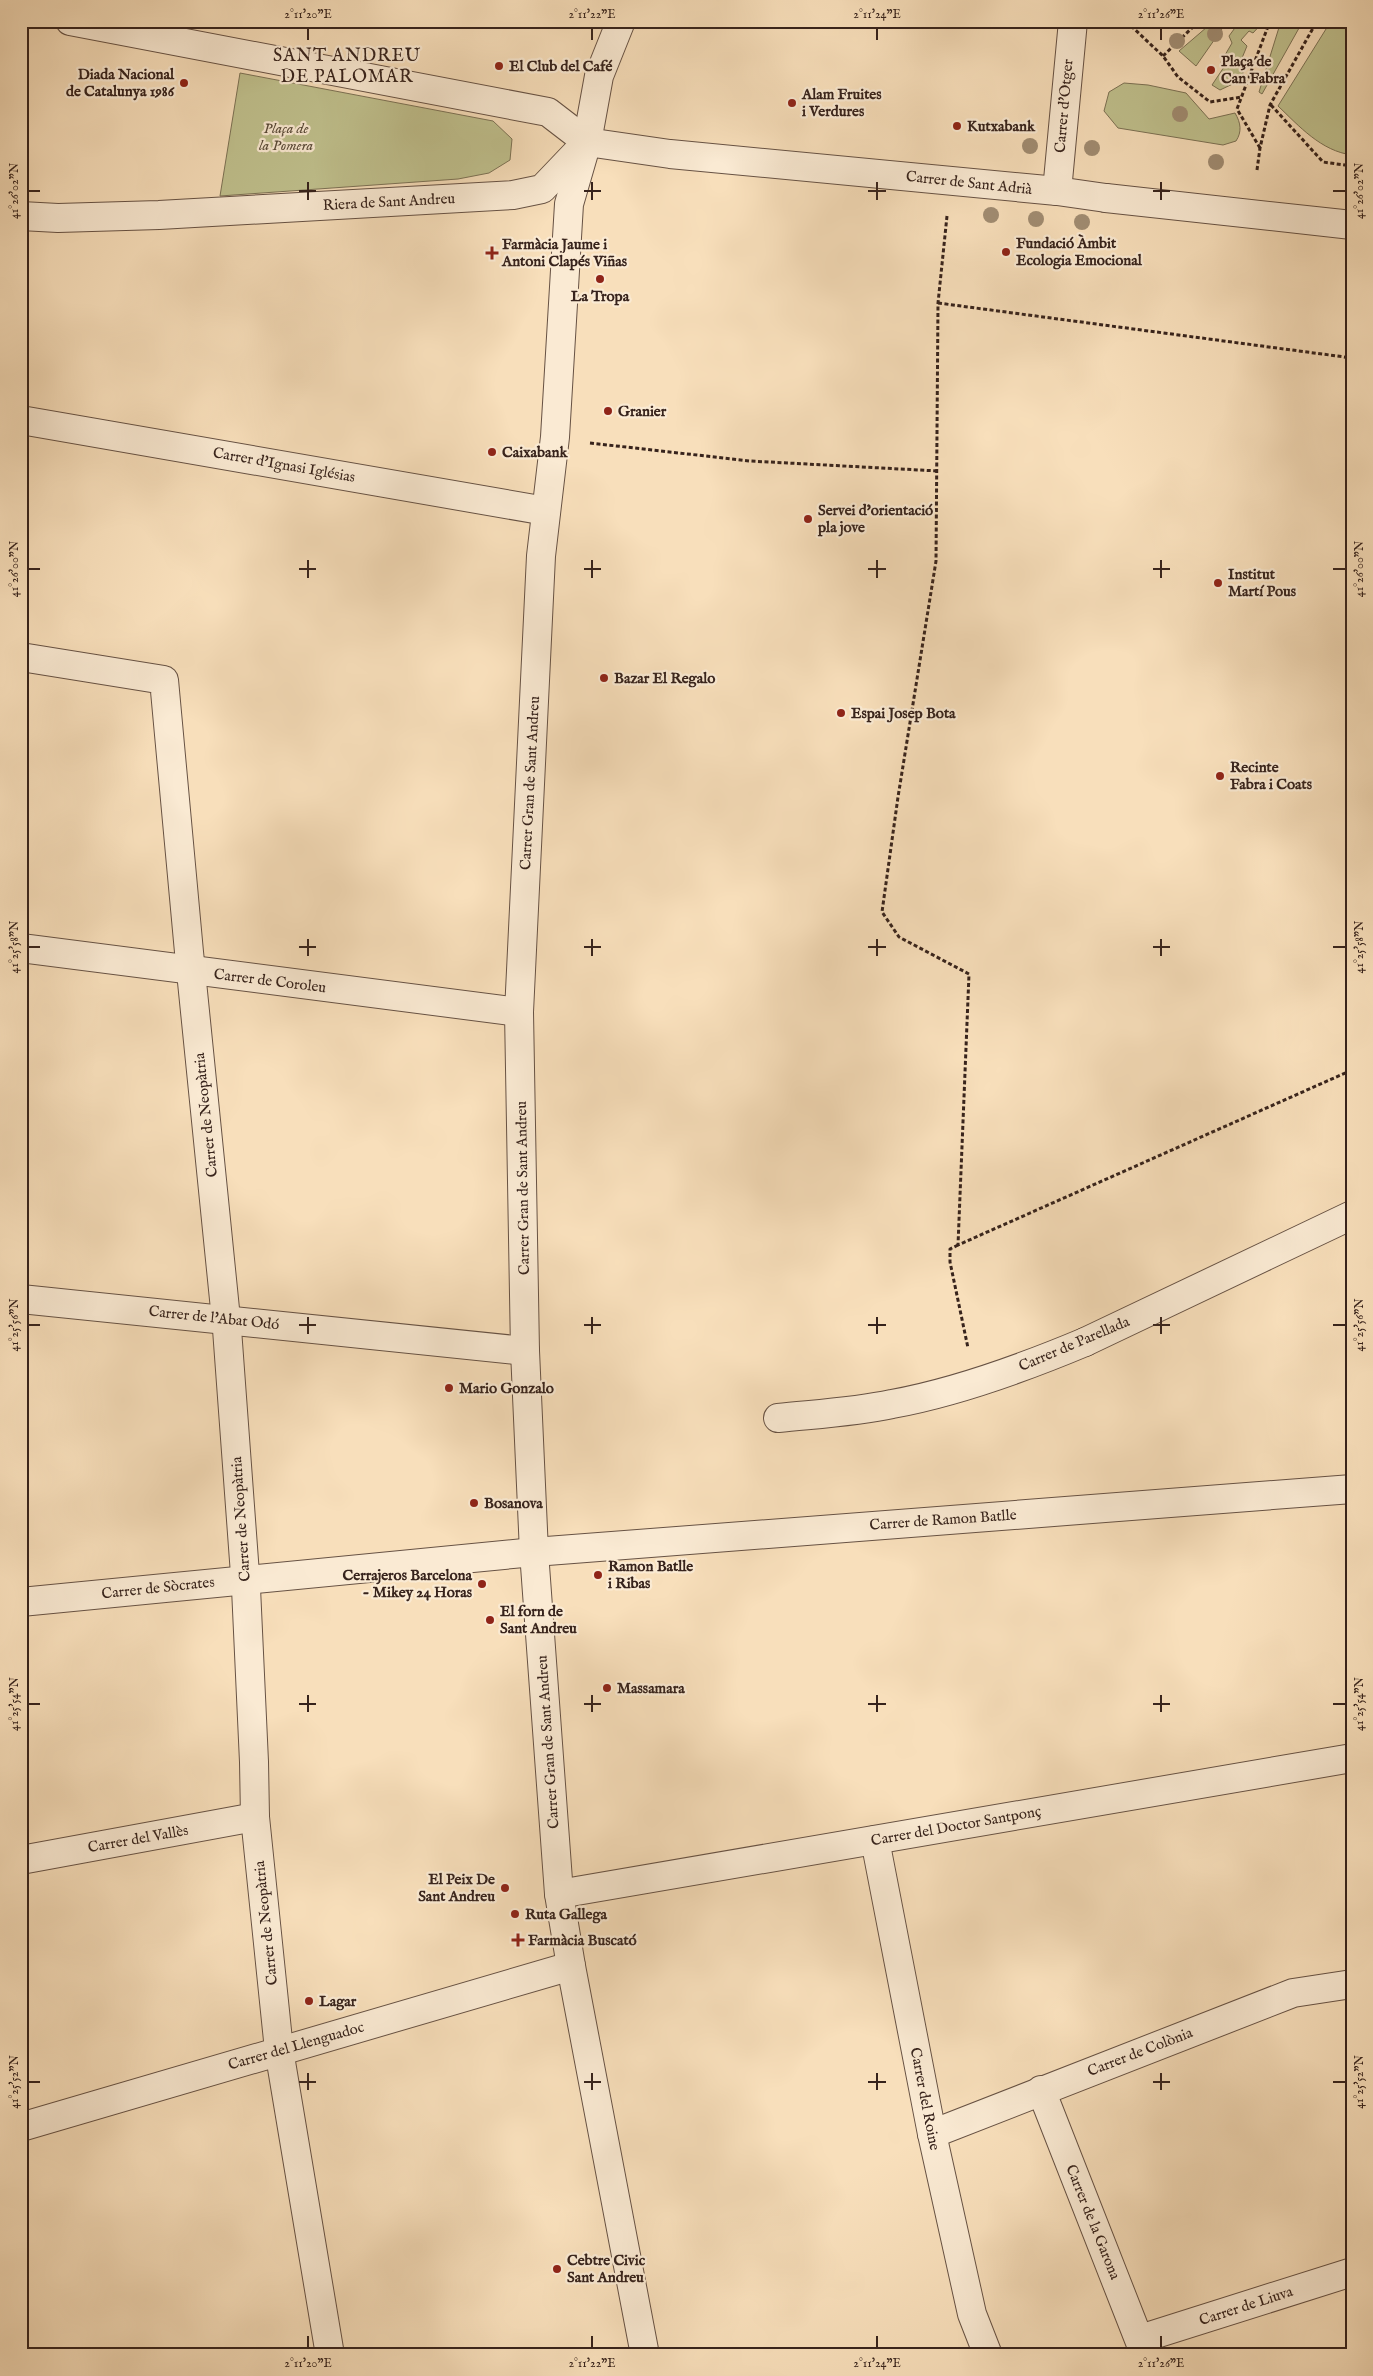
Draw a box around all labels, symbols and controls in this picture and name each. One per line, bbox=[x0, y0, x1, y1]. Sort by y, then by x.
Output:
text: 2°11'20"E bbox=[284, 7, 332, 22]
text: 2°11'22"E bbox=[568, 7, 616, 22]
text: 2°11'24"E bbox=[853, 7, 901, 22]
text: 2°11'26"E bbox=[1138, 7, 1184, 22]
district label: SANT ANDREU DE PALOMAR bbox=[273, 45, 421, 89]
place label: Plaça de Can Fabra bbox=[1221, 52, 1286, 88]
place label: El Club del Café bbox=[509, 57, 612, 76]
street label: Carrer d'Otger bbox=[1050, 58, 1078, 154]
marker: El Club del Café bbox=[493, 60, 505, 72]
marker: Plaça de Can Fabra bbox=[1205, 64, 1217, 76]
place label: Diada Nacional de Catalunya 1986 bbox=[66, 65, 175, 101]
marker: Diada Nacional de Catalunya 1986 bbox=[178, 77, 190, 89]
place label: Alam Fruites i Verdures bbox=[801, 85, 882, 121]
marker: Alam Fruites i Verdures bbox=[786, 97, 798, 109]
place label: Kutxabank bbox=[967, 117, 1036, 136]
park label: Plaça de la Pomera bbox=[259, 119, 313, 155]
marker: Kutxabank bbox=[951, 120, 963, 132]
text: 41°26'02"N bbox=[7, 162, 22, 219]
text: 41°26'02"N bbox=[1352, 162, 1367, 219]
street label: Carrer de Sant Adrià bbox=[905, 167, 1034, 199]
street label: Riera de Sant Andreu bbox=[322, 189, 456, 215]
place label: Fundació Àmbit Ecologia Emocional bbox=[1016, 234, 1143, 270]
place label: Farmàcia Jaume i Antoni Clapés Viñas bbox=[501, 235, 628, 271]
marker: Fundació Àmbit Ecologia Emocional bbox=[1000, 246, 1012, 258]
marker: Farmàcia Jaume i Antoni Clapés Viñas bbox=[486, 247, 498, 259]
marker: La Tropa bbox=[594, 273, 606, 285]
place label: La Tropa bbox=[571, 287, 630, 306]
place label: Granier bbox=[618, 402, 667, 421]
marker: Granier bbox=[602, 405, 614, 417]
street label: Carrer d'Ignasi Iglésias bbox=[211, 443, 357, 487]
place label: Caixabank bbox=[502, 443, 568, 462]
marker: Caixabank bbox=[486, 446, 498, 458]
place label: Servei d'orientació pla jove bbox=[817, 501, 933, 537]
marker: Servei d'orientació pla jove bbox=[802, 513, 814, 525]
text: 41°26'00"N bbox=[7, 540, 22, 597]
text: 41°26'00"N bbox=[1352, 540, 1367, 597]
place label: Institut Martí Pous bbox=[1228, 565, 1297, 601]
marker: Institut Martí Pous bbox=[1212, 577, 1224, 589]
place label: Bazar El Regalo bbox=[614, 669, 715, 688]
marker: Bazar El Regalo bbox=[598, 672, 610, 684]
street label: Carrer Gran de Sant Andreu bbox=[516, 695, 544, 870]
place label: Espai Josep Bota bbox=[851, 704, 956, 723]
marker: Espai Josep Bota bbox=[835, 707, 847, 719]
place label: Recinte Fabra i Coats bbox=[1230, 758, 1313, 794]
marker: Recinte Fabra i Coats bbox=[1214, 770, 1226, 782]
text: 41°25'58"N bbox=[7, 920, 22, 973]
text: 41°25'58"N bbox=[1352, 920, 1367, 973]
street label: Carrer de Coroleu bbox=[213, 965, 327, 997]
street label: Carrer de Neopàtria bbox=[190, 1051, 222, 1178]
street label: Carrer Gran de Sant Andreu bbox=[512, 1101, 534, 1275]
text: 41°25'56"N bbox=[7, 1298, 22, 1352]
text: 41°25'56"N bbox=[1352, 1298, 1367, 1352]
street label: Carrer de l'Abat Odó bbox=[148, 1302, 280, 1334]
street label: Carrer de Parellada bbox=[1016, 1312, 1133, 1376]
place label: Mario Gonzalo bbox=[459, 1379, 554, 1398]
marker: Mario Gonzalo bbox=[443, 1382, 455, 1394]
street label: Carrer de Neopàtria bbox=[227, 1455, 255, 1582]
place label: Bosanova bbox=[484, 1494, 543, 1513]
marker: Bosanova bbox=[468, 1497, 480, 1509]
street label: Carrer de Ramon Batlle bbox=[869, 1505, 1017, 1535]
place label: Ramon Batlle i Ribas bbox=[608, 1557, 693, 1593]
place label: Cerrajeros Barcelona - Mikey 24 Horas bbox=[343, 1566, 473, 1602]
marker: Ramon Batlle i Ribas bbox=[592, 1569, 604, 1581]
street label: Carrer de Sòcrates bbox=[101, 1573, 215, 1603]
marker: Cerrajeros Barcelona - Mikey 24 Horas bbox=[476, 1578, 488, 1590]
place label: El forn de Sant Andreu bbox=[500, 1602, 577, 1638]
marker: El forn de Sant Andreu bbox=[484, 1614, 496, 1626]
street label: Carrer Gran de Sant Andreu bbox=[532, 1654, 564, 1829]
text: 41°25'54"N bbox=[7, 1676, 22, 1731]
text: 41°25'54"N bbox=[1352, 1676, 1367, 1731]
place label: Massamara bbox=[617, 1679, 685, 1698]
marker: Massamara bbox=[601, 1682, 613, 1694]
street label: Carrer del Doctor Santponç bbox=[869, 1802, 1043, 1850]
street label: Carrer del Vallès bbox=[86, 1821, 190, 1857]
street label: Carrer de Neopàtria bbox=[250, 1859, 282, 1986]
place label: El Peix De Sant Andreu bbox=[418, 1870, 495, 1906]
marker: El Peix De Sant Andreu bbox=[499, 1882, 511, 1894]
place label: Ruta Gallega bbox=[525, 1905, 608, 1924]
marker: Ruta Gallega bbox=[509, 1908, 521, 1920]
place label: Farmàcia Buscató bbox=[528, 1931, 637, 1950]
marker: Farmàcia Buscató bbox=[512, 1934, 524, 1946]
place label: Lagar bbox=[319, 1992, 357, 2011]
marker: Lagar bbox=[303, 1995, 315, 2007]
street label: Carrer del Llenguadoc bbox=[226, 2017, 366, 2075]
street label: Carrer de Colònia bbox=[1085, 2023, 1196, 2081]
street label: Carrer del Roine bbox=[906, 2046, 944, 2152]
text: 41°25'52"N bbox=[7, 2055, 22, 2109]
text: 41°25'52"N bbox=[1352, 2055, 1367, 2109]
street label: Carrer de la Garona bbox=[1061, 2162, 1125, 2283]
place label: Cebtre Civic Sant Andreu bbox=[567, 2251, 646, 2287]
marker: Cebtre Civic Sant Andreu bbox=[551, 2263, 563, 2275]
street label: Carrer de Liuva bbox=[1197, 2282, 1296, 2330]
text: 2°11'20"E bbox=[284, 2356, 332, 2371]
text: 2°11'22"E bbox=[568, 2356, 616, 2371]
text: 2°11'24"E bbox=[853, 2356, 901, 2371]
text: 2°11'26"E bbox=[1138, 2356, 1184, 2371]

